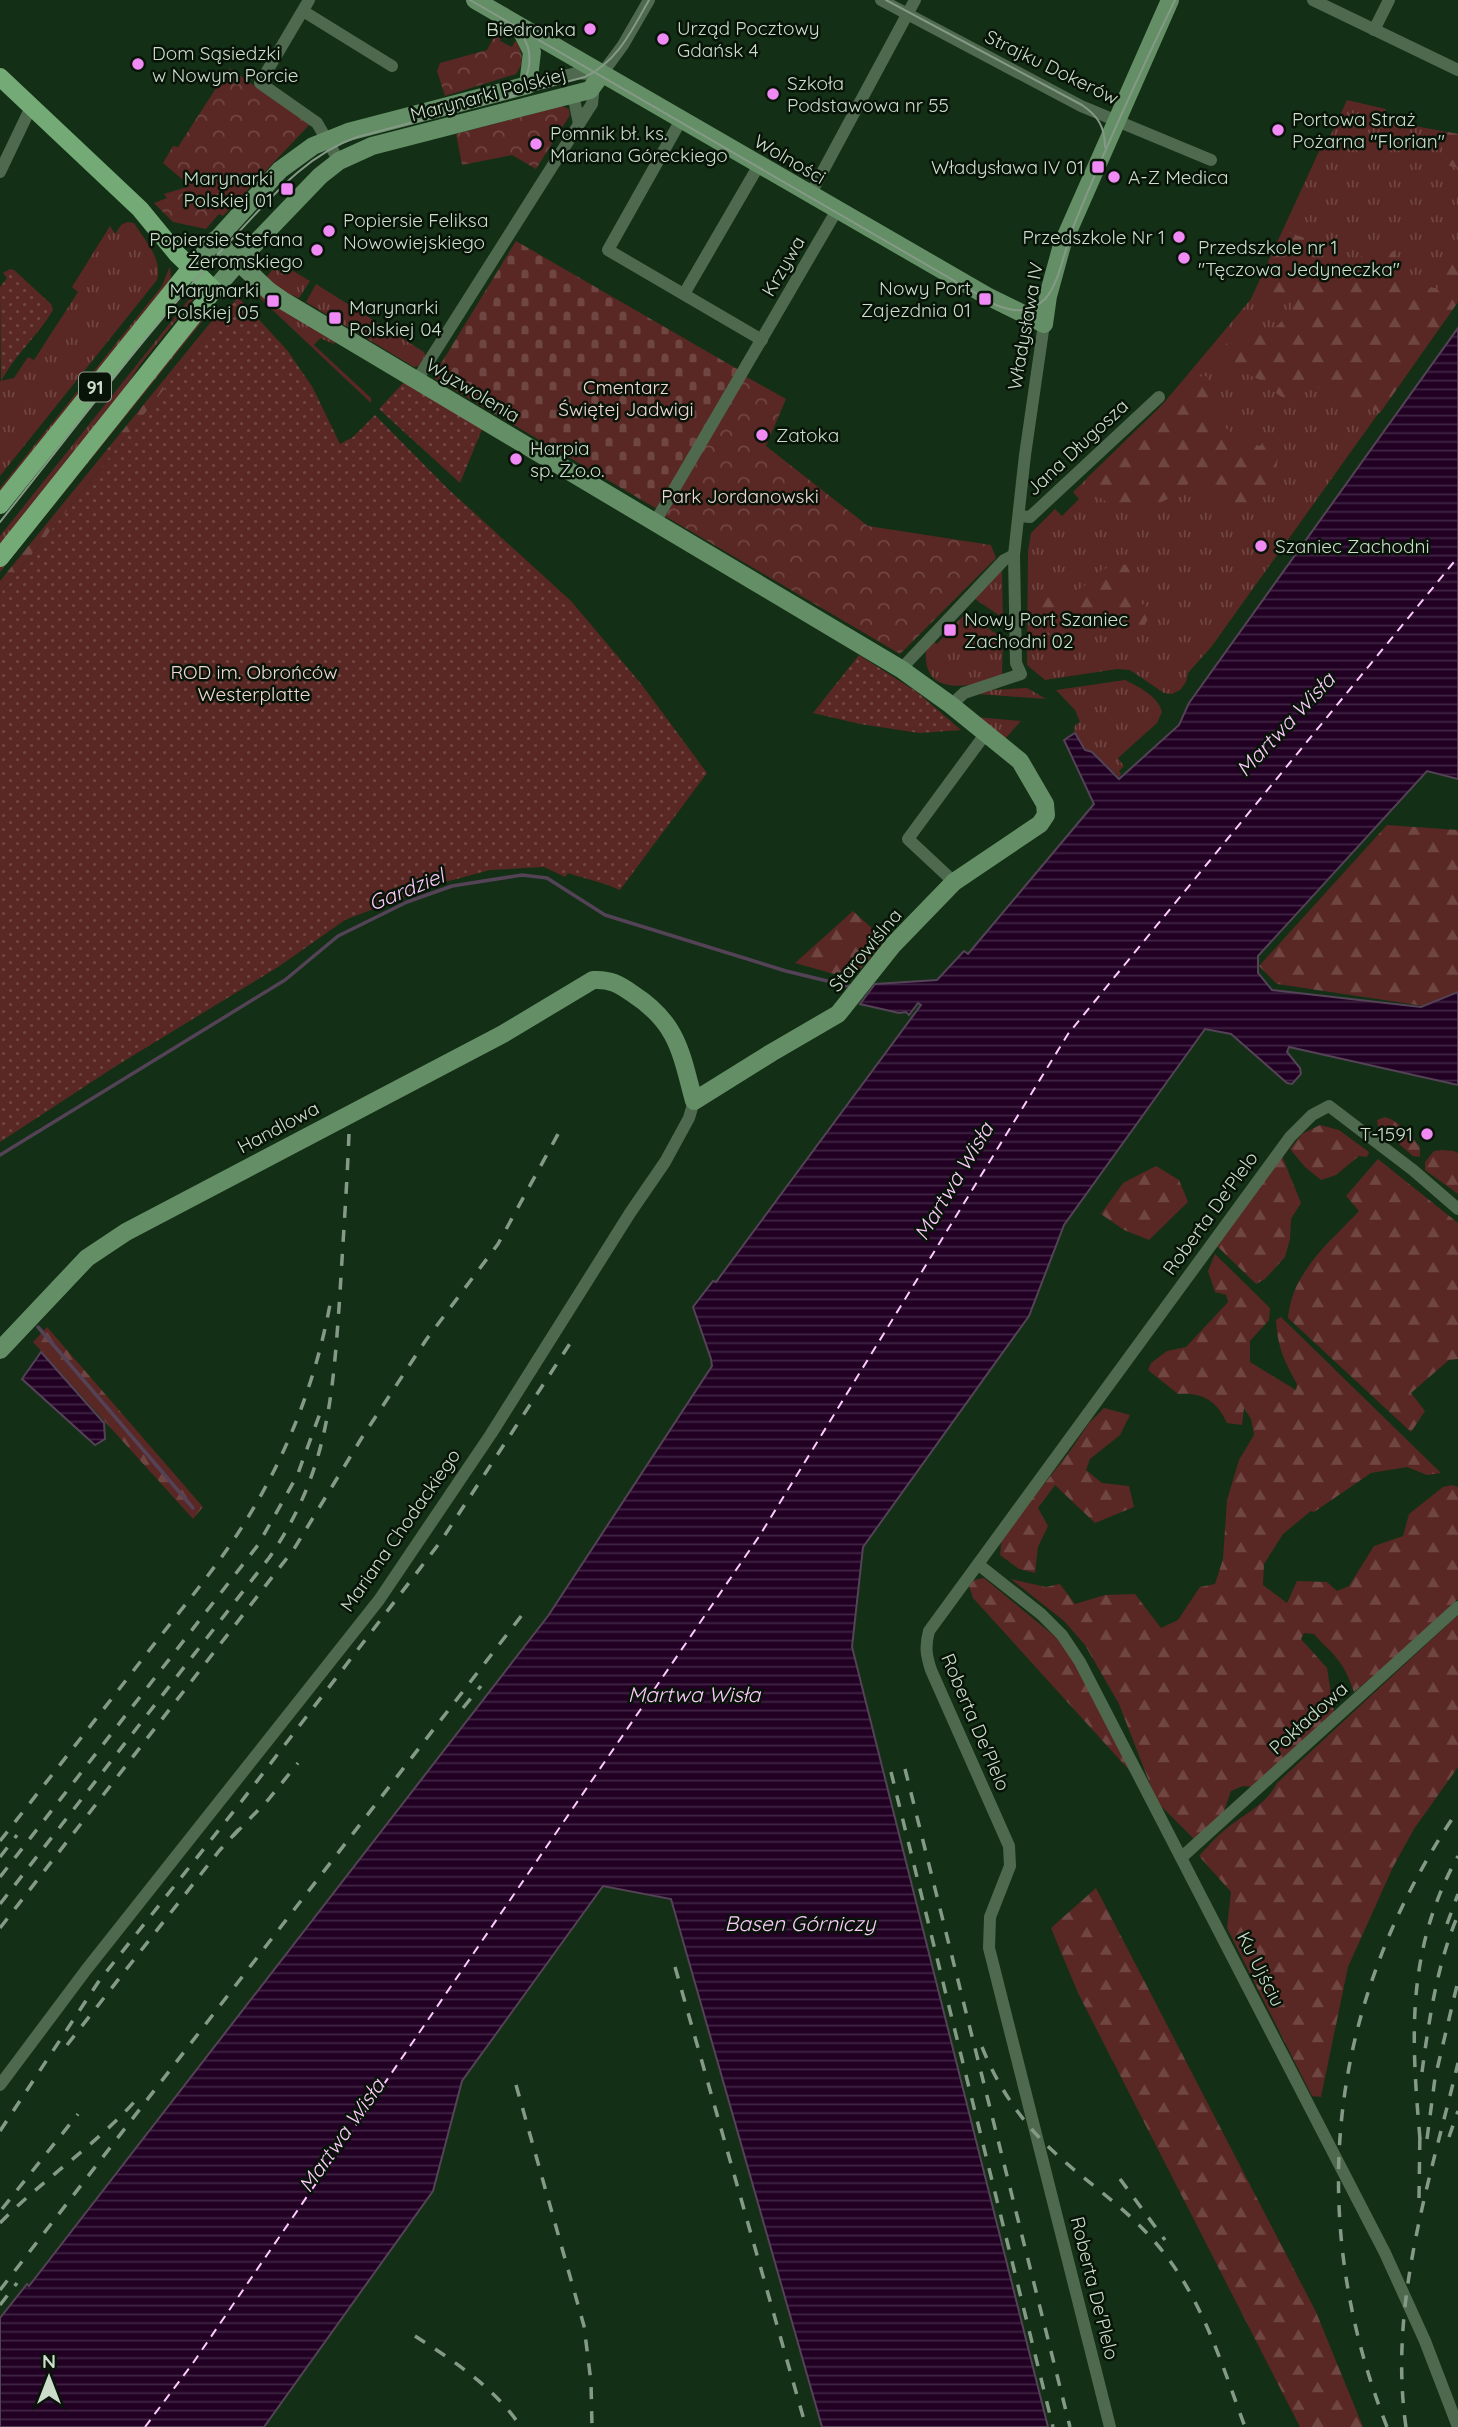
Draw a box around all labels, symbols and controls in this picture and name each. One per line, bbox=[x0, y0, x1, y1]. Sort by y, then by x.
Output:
place label: Urząd Pocztowy Gdańsk 4 bbox=[677, 16, 820, 62]
place label: Biedronka bbox=[486, 17, 576, 41]
marker: Biedronka bbox=[582, 21, 598, 37]
street label: Strajku Dokerów bbox=[981, 24, 1123, 110]
marker: Urząd Pocztowy Gdańsk 4 bbox=[655, 31, 671, 47]
place label: Dom Sąsiedzki w Nowym Porcie bbox=[152, 41, 299, 87]
marker: Dom Sąsiedzki w Nowym Porcie bbox=[130, 56, 146, 72]
street label: Marynarki Polskiej bbox=[407, 62, 569, 126]
place label: Szkoła Podstawowa nr 55 bbox=[787, 71, 949, 117]
marker: Szkoła Podstawowa nr 55 bbox=[765, 86, 781, 102]
place label: Portowa Straż Pożarna "Florian" bbox=[1292, 107, 1445, 153]
place label: Pomnik bł. ks. Mariana Góreckiego bbox=[550, 121, 728, 167]
marker: Portowa Straż Pożarna "Florian" bbox=[1270, 122, 1286, 138]
street label: Wolności bbox=[750, 129, 830, 189]
marker: Pomnik bł. ks. Mariana Góreckiego bbox=[528, 136, 544, 152]
place label: Władysława IV 01 bbox=[931, 155, 1084, 179]
marker: Władysława IV 01 bbox=[1090, 159, 1106, 175]
place label: A-Z Medica bbox=[1128, 165, 1229, 189]
place label: Marynarki Polskiej 01 bbox=[183, 166, 273, 212]
marker: A-Z Medica bbox=[1106, 169, 1122, 185]
marker: Marynarki Polskiej 01 bbox=[279, 181, 295, 197]
place label: Popiersie Feliksa Nowowiejskiego bbox=[343, 208, 488, 254]
marker: Popiersie Feliksa Nowowiejskiego bbox=[321, 223, 337, 239]
place label: Przedszkole Nr 1 bbox=[1022, 225, 1165, 249]
place label: Popiersie Stefana Żeromskiego bbox=[149, 227, 303, 273]
marker: Przedszkole Nr 1 bbox=[1171, 229, 1187, 245]
street label: Krzywa bbox=[756, 232, 810, 300]
place label: Przedszkole nr 1 "Tęczowa Jedyneczka" bbox=[1198, 235, 1400, 281]
marker: Popiersie Stefana Żeromskiego bbox=[309, 242, 325, 258]
marker: Przedszkole nr 1 "Tęczowa Jedyneczka" bbox=[1176, 250, 1192, 266]
street label: Władysława IV bbox=[1002, 260, 1048, 392]
place label: Nowy Port Zajezdnia 01 bbox=[861, 276, 971, 322]
place label: Marynarki Polskiej 05 bbox=[166, 278, 259, 324]
marker: Nowy Port Zajezdnia 01 bbox=[977, 291, 993, 307]
marker: Marynarki Polskiej 05 bbox=[265, 293, 281, 309]
place label: Marynarki Polskiej 04 bbox=[349, 295, 442, 341]
marker: Marynarki Polskiej 04 bbox=[327, 310, 343, 326]
street label: Wyzwolenia bbox=[422, 353, 524, 427]
road number: 91 bbox=[79, 372, 111, 402]
park label: Cmentarz Świętej Jadwigi bbox=[558, 375, 694, 421]
street label: Jana Długosza bbox=[1021, 393, 1133, 501]
place label: Zatoka bbox=[776, 423, 839, 447]
marker: Zatoka bbox=[754, 427, 770, 443]
place label: Harpia sp. Z.o.o. bbox=[530, 436, 605, 482]
marker: Harpia sp. Z.o.o. bbox=[508, 451, 524, 467]
park label: Park Jordanowski bbox=[661, 484, 819, 508]
place label: Szaniec Zachodni bbox=[1275, 534, 1430, 558]
marker: Szaniec Zachodni bbox=[1253, 538, 1269, 554]
place label: Nowy Port Szaniec Zachodni 02 bbox=[964, 607, 1128, 653]
marker: Nowy Port Szaniec Zachodni 02 bbox=[942, 622, 958, 638]
park label: ROD im. Obrońców Westerplatte bbox=[171, 660, 338, 706]
water label: Martwa Wisła bbox=[1230, 666, 1341, 781]
water label: Gardziel bbox=[364, 861, 450, 916]
street label: Starowiślna bbox=[823, 904, 907, 996]
street label: Handlowa bbox=[233, 1095, 323, 1159]
water label: Martwa Wisła bbox=[908, 1116, 999, 1245]
place label: T-1591 bbox=[1360, 1122, 1413, 1146]
marker: T-1591 bbox=[1419, 1126, 1435, 1142]
street label: Roberta De'Plelo bbox=[1157, 1147, 1263, 1279]
street label: Mariana Chodackiego bbox=[335, 1444, 465, 1616]
street label: Roberta De'Plelo bbox=[936, 1650, 1016, 1794]
street label: Pokładowa bbox=[1264, 1676, 1352, 1760]
water label: Martwa Wisła bbox=[628, 1681, 762, 1707]
water label: Basen Górniczy bbox=[725, 1910, 876, 1936]
street label: Ku Ujściu bbox=[1232, 1928, 1290, 2010]
water label: Martwa Wisła bbox=[292, 2072, 390, 2197]
street label: Roberta De'Plelo bbox=[1066, 2214, 1124, 2362]
north arrow bbox=[14, 2343, 84, 2413]
text: N bbox=[42, 2349, 56, 2373]

